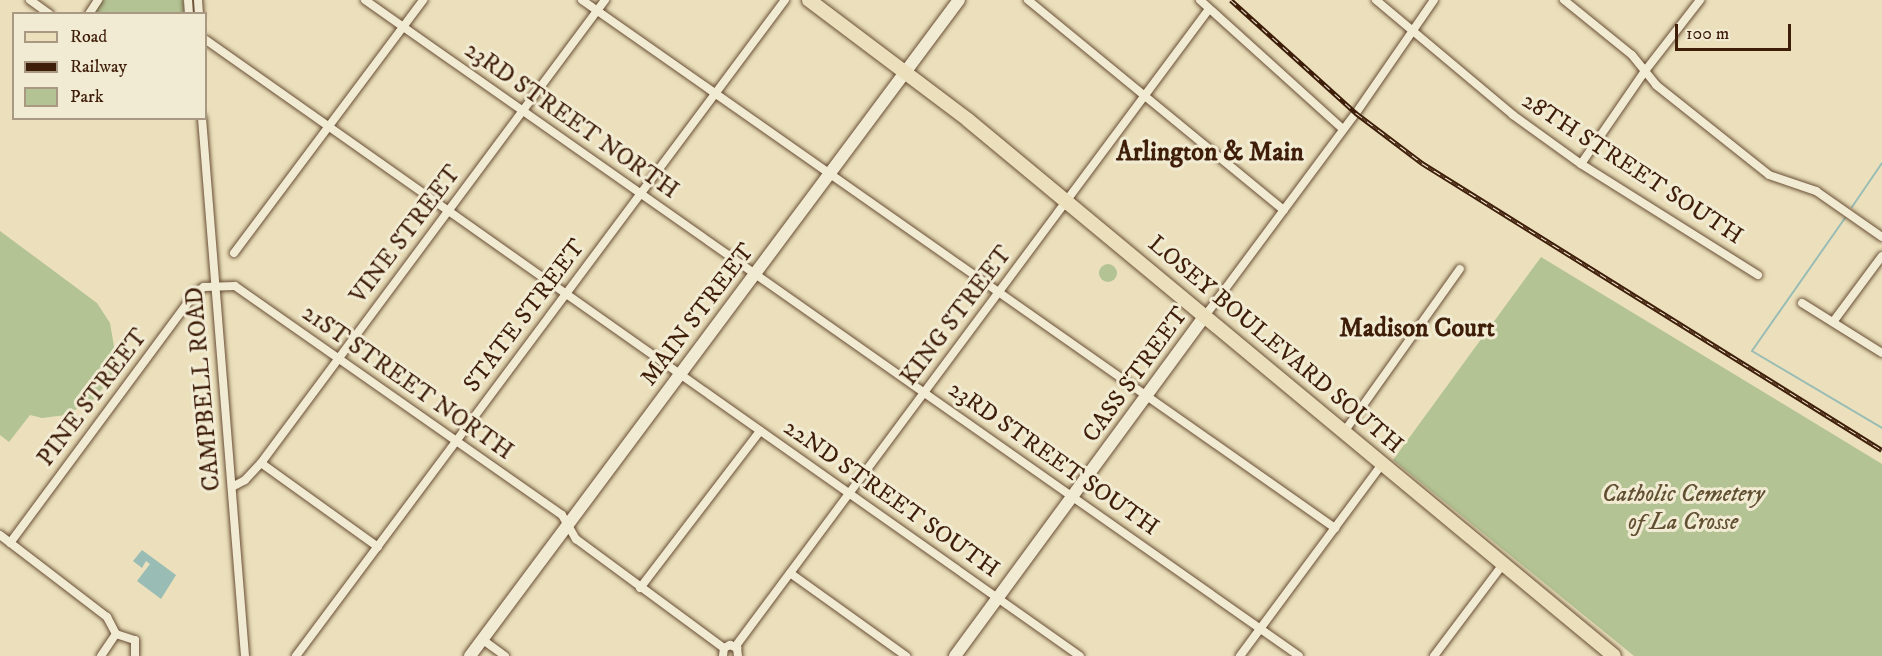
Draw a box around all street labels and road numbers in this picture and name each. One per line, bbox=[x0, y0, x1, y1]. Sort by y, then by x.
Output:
street label: 23RD STREET NORTH bbox=[459, 36, 683, 206]
street label: 28TH STREET SOUTH bbox=[1516, 87, 1748, 251]
street label: VINE STREET bbox=[345, 160, 467, 310]
street label: LOSEY BOULEVARD SOUTH bbox=[1142, 230, 1408, 460]
street label: STATE STREET bbox=[458, 234, 592, 398]
street label: MAIN STREET bbox=[635, 238, 761, 392]
street label: KING STREET bbox=[895, 241, 1019, 391]
street label: CAMPBELL ROAD bbox=[181, 286, 227, 492]
street label: 21ST STREET NORTH bbox=[296, 299, 518, 467]
street label: CASS STREET bbox=[1077, 302, 1195, 448]
street label: PINE STREET bbox=[32, 324, 154, 472]
street label: 23RD STREET SOUTH bbox=[942, 375, 1164, 543]
street label: 22ND STREET SOUTH bbox=[778, 414, 1004, 584]

